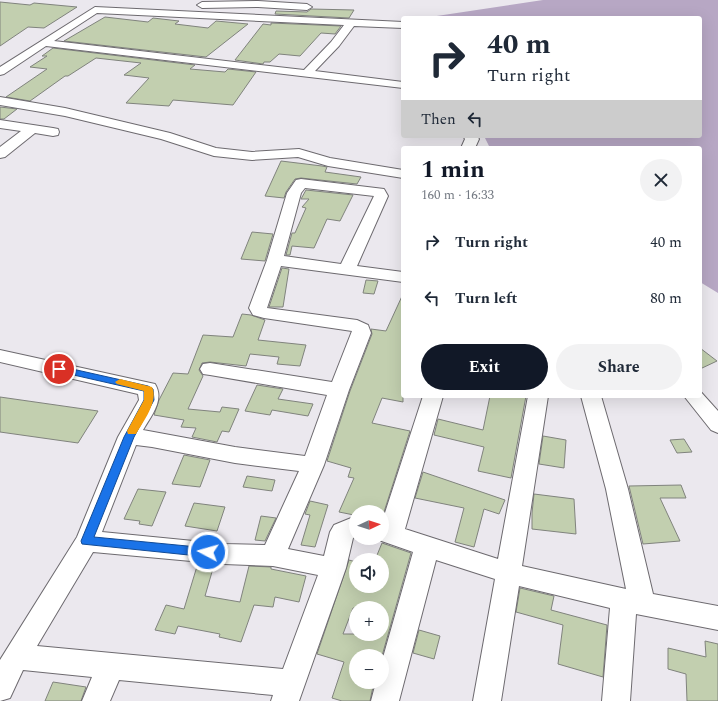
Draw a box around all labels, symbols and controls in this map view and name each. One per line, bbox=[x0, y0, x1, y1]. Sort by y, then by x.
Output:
text: 40 m bbox=[487, 23, 551, 66]
icon: right bbox=[421, 32, 473, 84]
text: Turn right bbox=[487, 62, 570, 89]
text: Then bbox=[421, 108, 456, 131]
icon: left bbox=[464, 108, 486, 130]
text: 1 min bbox=[421, 152, 485, 188]
button: close bbox=[640, 159, 682, 201]
text: 160 m · 16:33 bbox=[421, 185, 494, 205]
icon: right bbox=[421, 231, 443, 253]
text: Turn right bbox=[455, 231, 528, 254]
text: 40 m bbox=[650, 231, 682, 254]
icon: left bbox=[421, 287, 443, 309]
text: Turn left bbox=[455, 287, 517, 310]
text: 80 m bbox=[650, 287, 682, 310]
button: Exit bbox=[421, 344, 548, 390]
button: Share bbox=[556, 344, 682, 390]
pin bbox=[42, 352, 76, 386]
icon: arrive bbox=[48, 358, 70, 380]
north arrow bbox=[349, 505, 389, 545]
map controls bbox=[349, 505, 389, 689]
position arrow bbox=[187, 531, 229, 573]
button: sound bbox=[349, 553, 389, 593]
button: + bbox=[349, 601, 389, 641]
button: − bbox=[349, 649, 389, 689]

